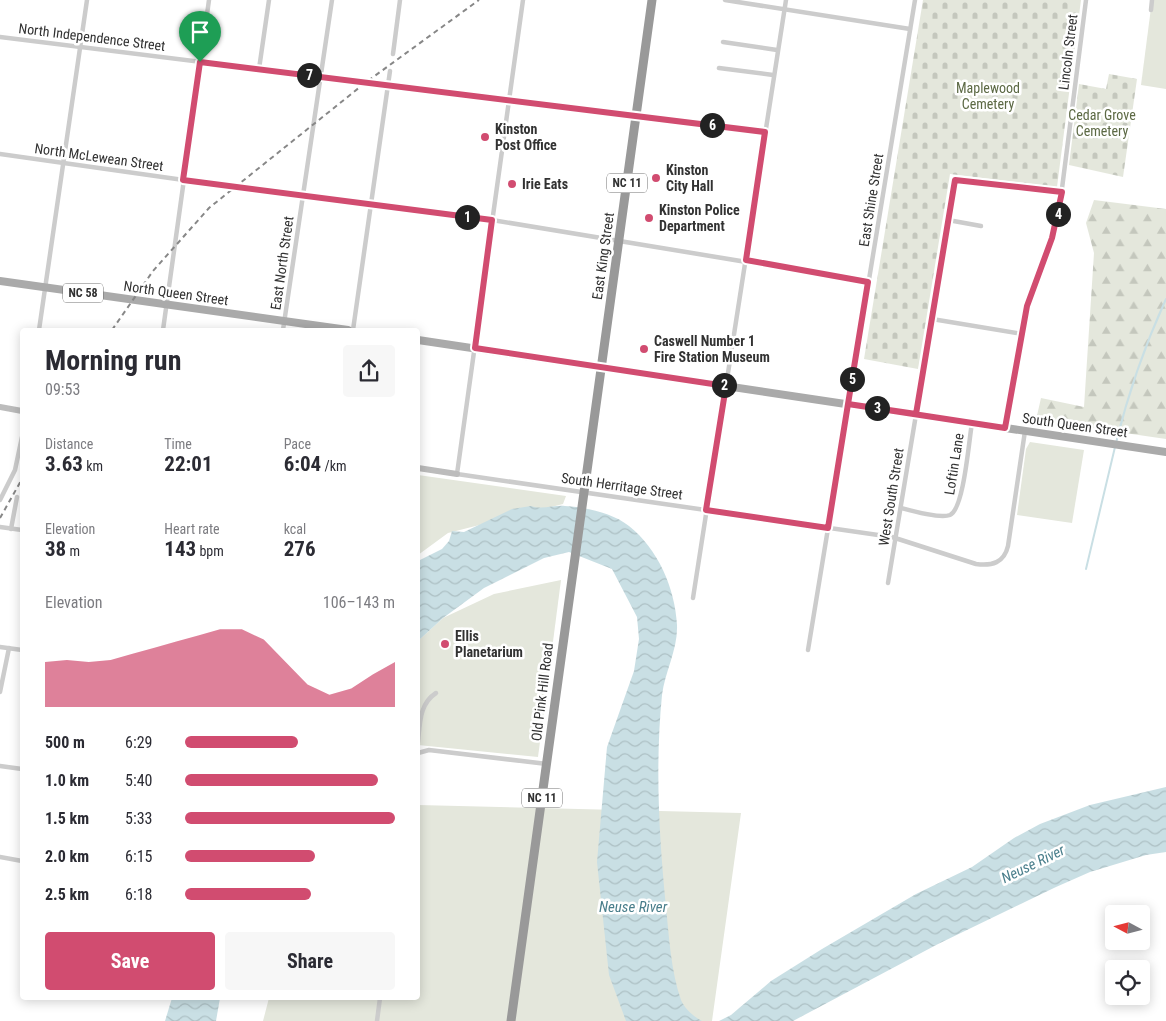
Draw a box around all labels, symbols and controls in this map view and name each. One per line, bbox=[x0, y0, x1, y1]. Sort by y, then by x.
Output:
pin bbox=[179, 11, 221, 62]
street label: Lincoln Street bbox=[1055, 13, 1081, 91]
icon: arrive bbox=[186, 18, 214, 46]
street label: North Independence Street bbox=[18, 20, 166, 54]
pin: 7 bbox=[296, 62, 322, 88]
text: 7 bbox=[306, 67, 313, 83]
park label: Maplewood Cemetery bbox=[956, 80, 1020, 112]
park label: Cedar Grove Cemetery bbox=[1068, 107, 1136, 139]
pin: 6 bbox=[700, 112, 724, 138]
text: 6 bbox=[709, 117, 716, 133]
place label: Kinston Post Office bbox=[495, 121, 557, 153]
marker: Kinston Post Office bbox=[479, 131, 491, 143]
street label: North McLewean Street bbox=[34, 140, 164, 174]
street label: East Shine Street bbox=[856, 152, 886, 248]
place label: Kinston City Hall bbox=[666, 162, 714, 194]
marker: Kinston City Hall bbox=[650, 172, 662, 184]
road number: NC 11 bbox=[607, 174, 647, 192]
place label: Irie Eats bbox=[522, 176, 568, 192]
marker: Irie Eats bbox=[506, 178, 518, 190]
place label: Kinston Police Department bbox=[659, 202, 740, 234]
pin: 4 bbox=[1046, 202, 1070, 226]
pin: 1 bbox=[454, 204, 480, 230]
text: 4 bbox=[1055, 206, 1062, 222]
text: 1 bbox=[464, 209, 471, 225]
street label: East King Street bbox=[589, 211, 617, 301]
marker: Kinston Police Department bbox=[643, 212, 655, 224]
street label: East North Street bbox=[267, 215, 297, 311]
street label: North Queen Street bbox=[123, 278, 229, 308]
road number: NC 58 bbox=[63, 284, 103, 302]
place label: Caswell Number 1 Fire Station Museum bbox=[654, 333, 770, 365]
marker: Caswell Number 1 Fire Station Museum bbox=[638, 343, 650, 355]
text: Morning run bbox=[45, 344, 181, 377]
button: share bbox=[343, 345, 395, 397]
pin: 5 bbox=[840, 366, 864, 392]
text: 5 bbox=[849, 371, 856, 387]
pin: 2 bbox=[712, 372, 736, 398]
text: 2 bbox=[721, 377, 728, 393]
text: 09:53 bbox=[45, 380, 80, 399]
pin: 3 bbox=[864, 396, 890, 420]
text: 3 bbox=[874, 400, 881, 416]
street label: South Queen Street bbox=[1021, 410, 1129, 440]
street label: Loftin Lane bbox=[941, 432, 967, 496]
text: Distance bbox=[45, 436, 93, 452]
text: Time bbox=[164, 436, 192, 452]
text: Pace bbox=[284, 436, 311, 452]
street label: West South Street bbox=[875, 447, 907, 547]
text: 3.63 bbox=[45, 452, 83, 476]
text: 22:01 bbox=[164, 452, 213, 476]
text: 6:04 bbox=[284, 452, 321, 476]
text: km bbox=[83, 458, 103, 474]
text: /km bbox=[321, 458, 347, 474]
street label: South Herritage Street bbox=[560, 470, 684, 502]
text: Elevation bbox=[45, 521, 95, 537]
text: Heart rate bbox=[164, 521, 220, 537]
text: kcal bbox=[284, 521, 306, 537]
text: 38 bbox=[45, 537, 66, 561]
text: 143 bbox=[164, 537, 196, 561]
text: 276 bbox=[284, 537, 316, 561]
text: m bbox=[66, 543, 80, 559]
text: bpm bbox=[196, 543, 224, 559]
text: Elevation bbox=[45, 593, 103, 612]
text: 106–143 m bbox=[323, 593, 395, 612]
place label: Ellis Planetarium bbox=[455, 628, 523, 660]
marker: Ellis Planetarium bbox=[439, 638, 451, 650]
street label: Old Pink Hill Road bbox=[528, 642, 556, 742]
text: 500 m bbox=[45, 733, 85, 752]
text: 6:29 bbox=[125, 733, 152, 752]
text: 1.0 km bbox=[45, 771, 89, 790]
text: 5:40 bbox=[125, 771, 152, 790]
road number: NC 11 bbox=[522, 788, 562, 808]
text: 1.5 km bbox=[45, 809, 89, 828]
text: 5:33 bbox=[125, 809, 152, 828]
water label: Neuse River bbox=[998, 841, 1068, 887]
text: 2.0 km bbox=[45, 847, 89, 866]
text: 6:15 bbox=[125, 847, 152, 866]
text: 2.5 km bbox=[45, 885, 89, 904]
text: 6:18 bbox=[125, 885, 152, 904]
water label: Neuse River bbox=[599, 898, 668, 916]
north arrow bbox=[1105, 905, 1150, 950]
map controls bbox=[1105, 905, 1150, 1005]
button: Save bbox=[45, 932, 215, 990]
button: Share bbox=[225, 932, 395, 990]
button: locate bbox=[1105, 960, 1150, 1005]

